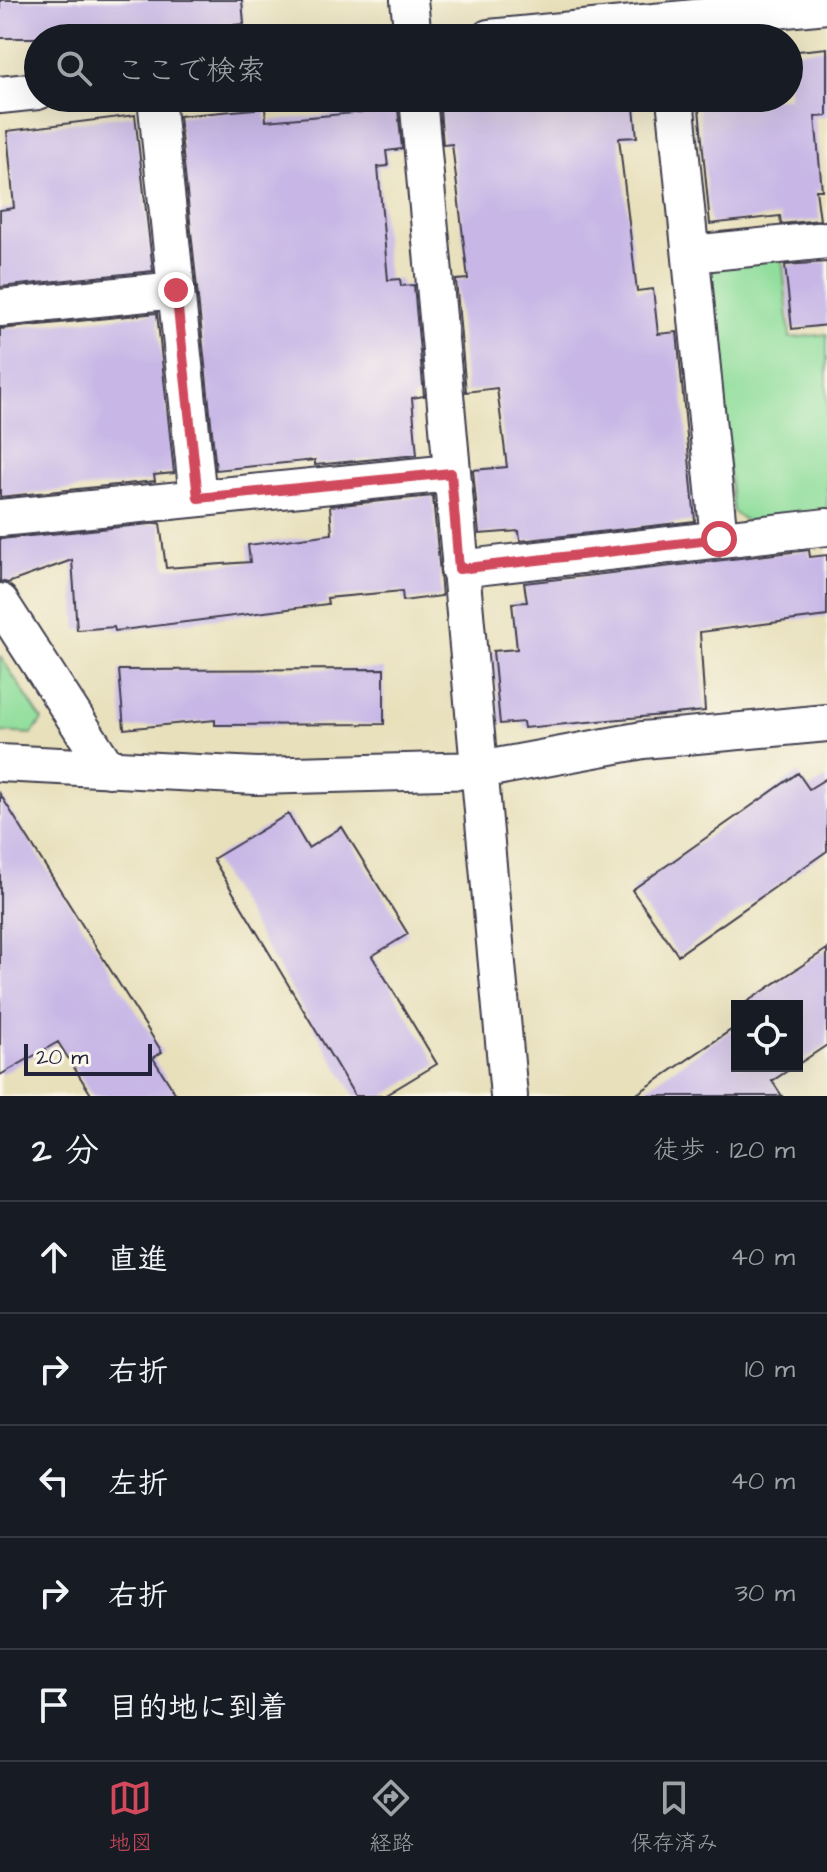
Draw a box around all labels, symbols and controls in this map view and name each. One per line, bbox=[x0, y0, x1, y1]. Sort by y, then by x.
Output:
search box bbox=[24, 24, 803, 112]
icon: search bbox=[52, 46, 96, 90]
text: ここで検索 bbox=[116, 50, 266, 92]
route end bbox=[158, 272, 194, 308]
route start bbox=[701, 521, 737, 557]
map controls bbox=[731, 1000, 803, 1072]
button: locate bbox=[731, 1000, 803, 1072]
scale bar bbox=[24, 1040, 152, 1076]
text: 20 m bbox=[36, 1042, 88, 1073]
text: 2 分 bbox=[32, 1127, 99, 1175]
text: 徒歩 · 120 m bbox=[653, 1132, 795, 1168]
icon: ahead bbox=[32, 1235, 76, 1279]
text: 直進 bbox=[108, 1239, 168, 1281]
text: 40 m bbox=[730, 1239, 795, 1275]
icon: right bbox=[32, 1347, 76, 1391]
text: 右折 bbox=[108, 1351, 168, 1393]
text: 10 m bbox=[745, 1351, 795, 1387]
icon: left bbox=[32, 1459, 76, 1503]
text: 左折 bbox=[108, 1463, 168, 1505]
text: 40 m bbox=[730, 1463, 795, 1499]
icon: right bbox=[32, 1571, 76, 1615]
text: 右折 bbox=[108, 1575, 168, 1617]
text: 30 m bbox=[735, 1575, 795, 1611]
icon: arrive bbox=[32, 1683, 76, 1727]
text: 目的地に到着 bbox=[108, 1687, 288, 1729]
tab: 地図 bbox=[108, 1776, 153, 1859]
tab: 経路 bbox=[369, 1776, 414, 1859]
tab: 保存済み bbox=[630, 1776, 719, 1859]

